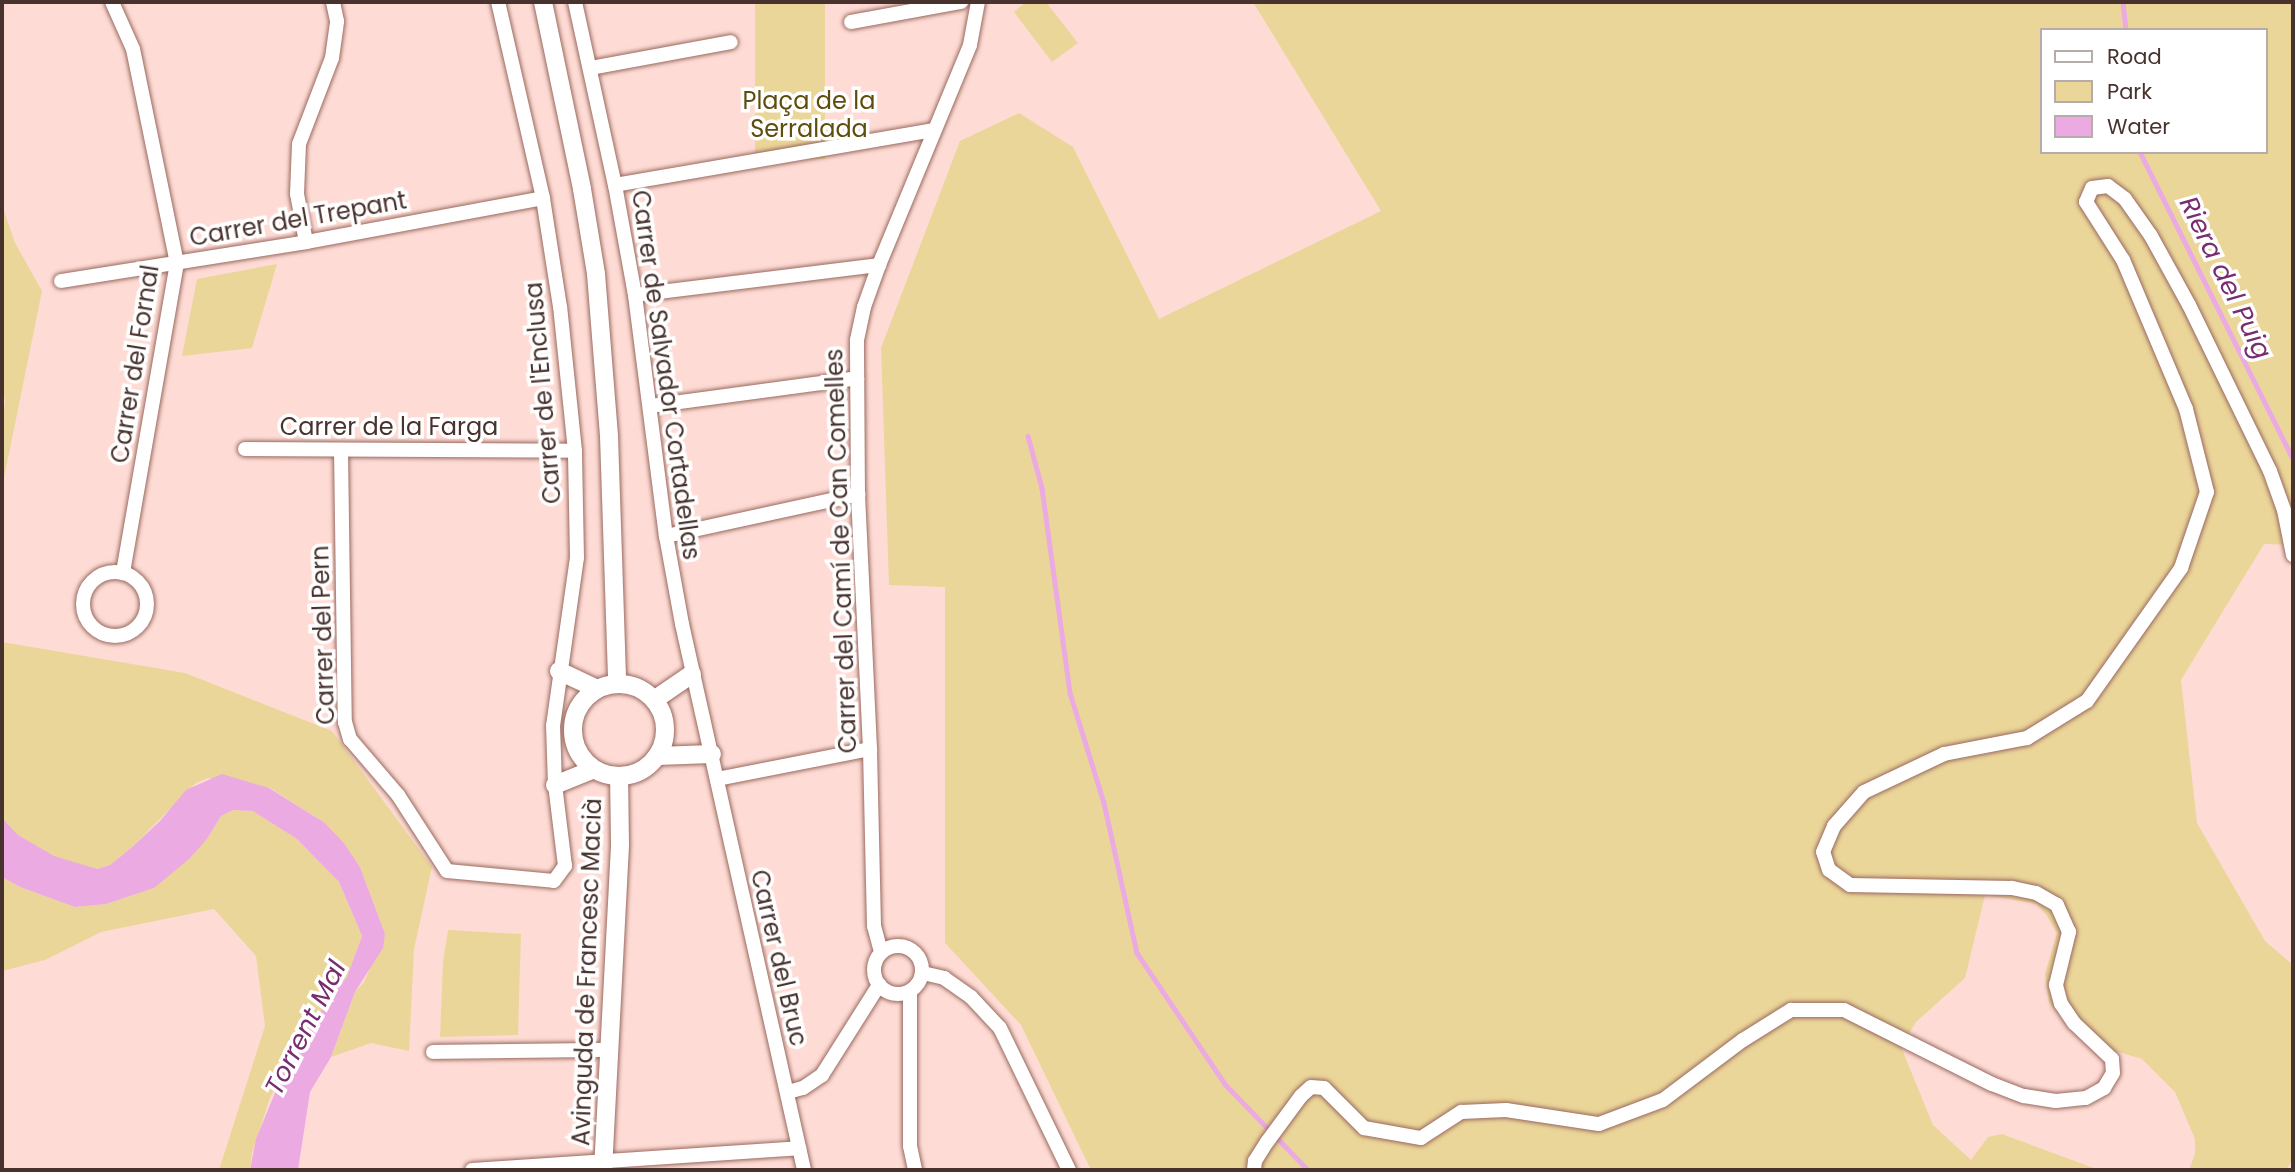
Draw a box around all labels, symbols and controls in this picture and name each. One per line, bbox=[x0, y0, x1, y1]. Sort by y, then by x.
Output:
legend bbox=[2039, 28, 2267, 154]
text: Road bbox=[2107, 42, 2162, 71]
text: Park bbox=[2107, 77, 2152, 106]
park label: Plaça de la Serralada bbox=[743, 87, 875, 143]
text: Water bbox=[2107, 112, 2170, 141]
street label: Carrer del Trepant bbox=[187, 186, 409, 252]
street label: Carrer de Salvador Cortadellas bbox=[626, 188, 706, 562]
water label: Riera del Puig bbox=[2172, 192, 2278, 364]
street label: Carrer del Fornal bbox=[105, 263, 165, 465]
street label: Carrer de l'Enclusa bbox=[519, 281, 567, 505]
street label: Carrer del Camí de Can Comelles bbox=[820, 348, 862, 754]
street label: Carrer de la Farga bbox=[280, 413, 498, 441]
street label: Carrer del Pern bbox=[305, 545, 341, 725]
street label: Avinguda de Francesc Macià bbox=[567, 798, 607, 1146]
street label: Carrer del Bruc bbox=[745, 867, 813, 1049]
water label: Torrent Mal bbox=[259, 956, 353, 1100]

